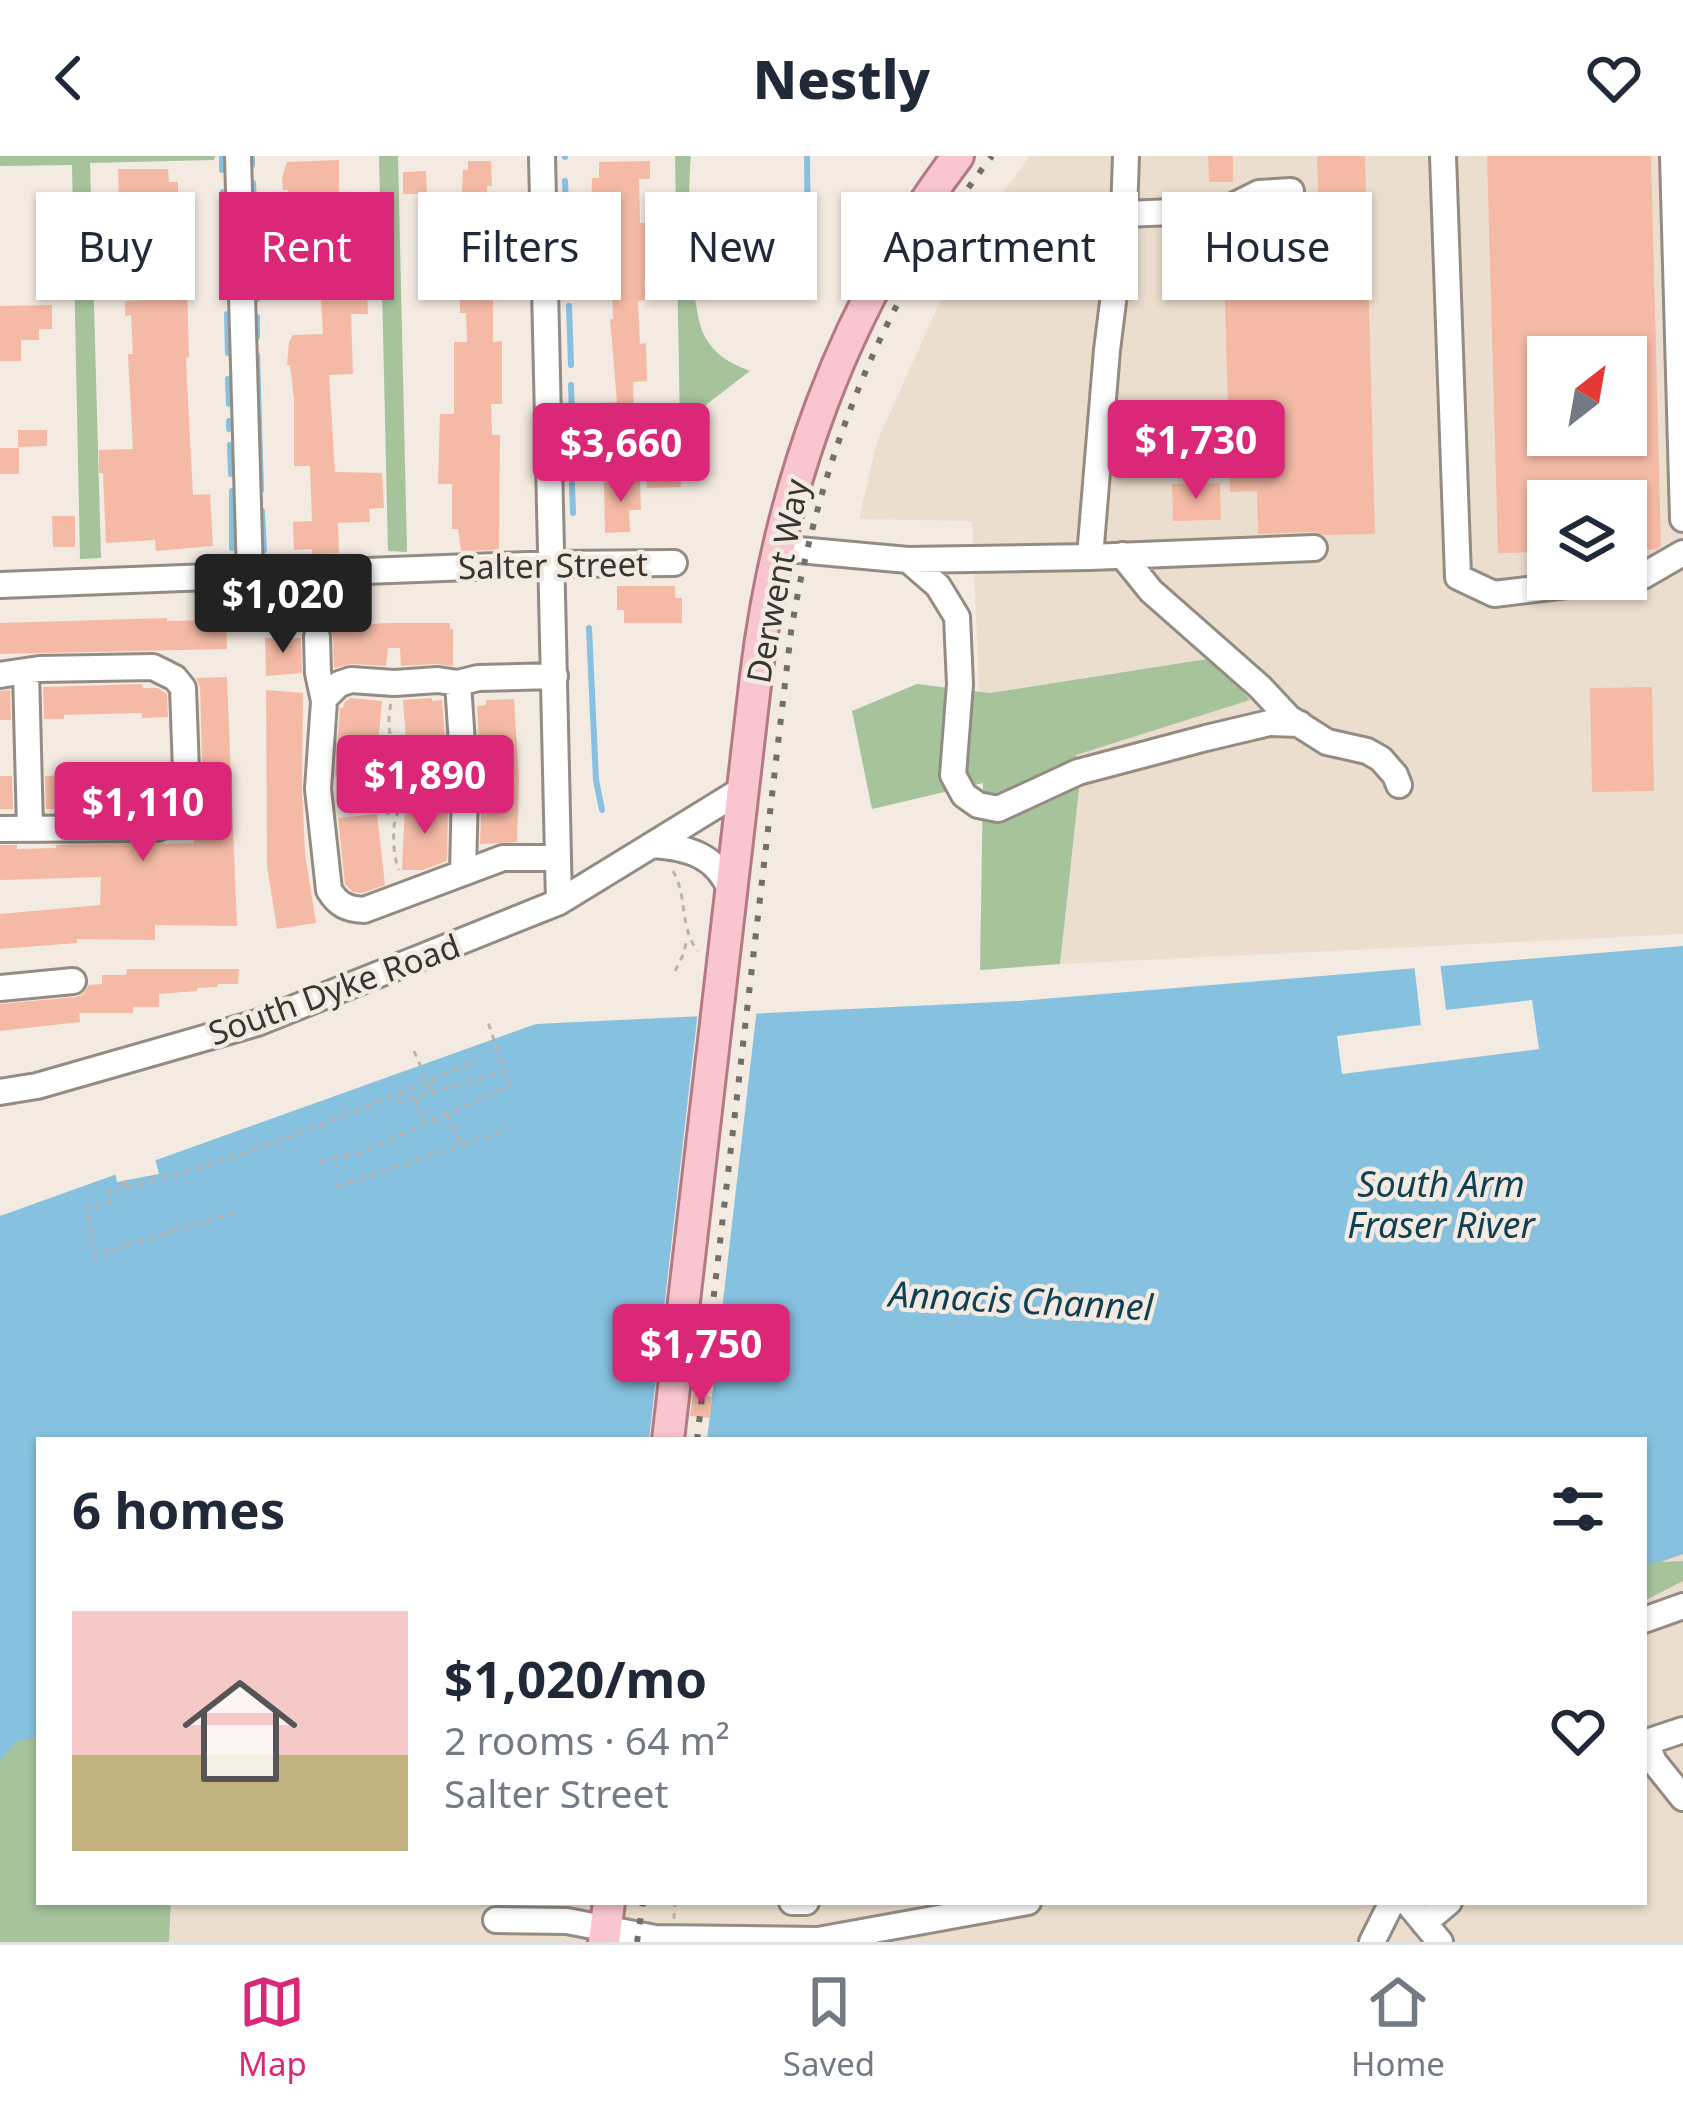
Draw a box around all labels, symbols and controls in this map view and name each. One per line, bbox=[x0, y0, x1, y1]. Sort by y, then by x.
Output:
text: Nestly bbox=[753, 41, 930, 115]
icon: back bbox=[36, 45, 102, 111]
icon: heart bbox=[1581, 45, 1647, 111]
chip: Buy bbox=[36, 192, 195, 300]
chip: Rent bbox=[219, 192, 394, 300]
chip: Filters bbox=[418, 192, 621, 300]
chip: New bbox=[645, 192, 817, 300]
chip: Apartment bbox=[841, 192, 1138, 300]
chip: House bbox=[1162, 192, 1372, 300]
north arrow bbox=[1527, 336, 1647, 456]
map controls bbox=[1527, 336, 1647, 600]
pin: $1,730 bbox=[1098, 400, 1294, 502]
pin: $3,660 bbox=[523, 403, 719, 505]
text: $1,730 bbox=[1135, 412, 1257, 465]
text: $3,660 bbox=[560, 415, 682, 468]
street label: Derwent Way bbox=[735, 475, 819, 687]
button: layers bbox=[1527, 480, 1647, 600]
street label: Salter Street bbox=[458, 541, 648, 589]
pin: $1,020 bbox=[185, 554, 381, 656]
text: $1,020 bbox=[222, 566, 344, 619]
pin: $1,890 bbox=[327, 735, 523, 837]
text: $1,890 bbox=[364, 747, 486, 800]
pin: $1,110 bbox=[45, 762, 241, 864]
text: $1,110 bbox=[82, 774, 204, 827]
street label: South Dyke Road bbox=[202, 923, 466, 1055]
water label: South Arm Fraser River bbox=[1347, 1159, 1536, 1249]
water label: Annacis Channel bbox=[885, 1268, 1155, 1331]
pin: $1,750 bbox=[603, 1304, 799, 1406]
text: $1,750 bbox=[640, 1316, 762, 1369]
text: 6 homes bbox=[72, 1474, 285, 1544]
icon: filters bbox=[1545, 1476, 1611, 1542]
text: $1,020/mo bbox=[444, 1643, 707, 1713]
icon: home bbox=[168, 1659, 312, 1803]
icon: heart bbox=[1545, 1698, 1611, 1764]
text: 2 rooms · 64 m² bbox=[444, 1713, 730, 1766]
text: Salter Street bbox=[444, 1766, 669, 1819]
tab: Map bbox=[238, 1969, 307, 2086]
tab: Saved bbox=[783, 1969, 875, 2086]
tab: Home bbox=[1351, 1969, 1445, 2086]

